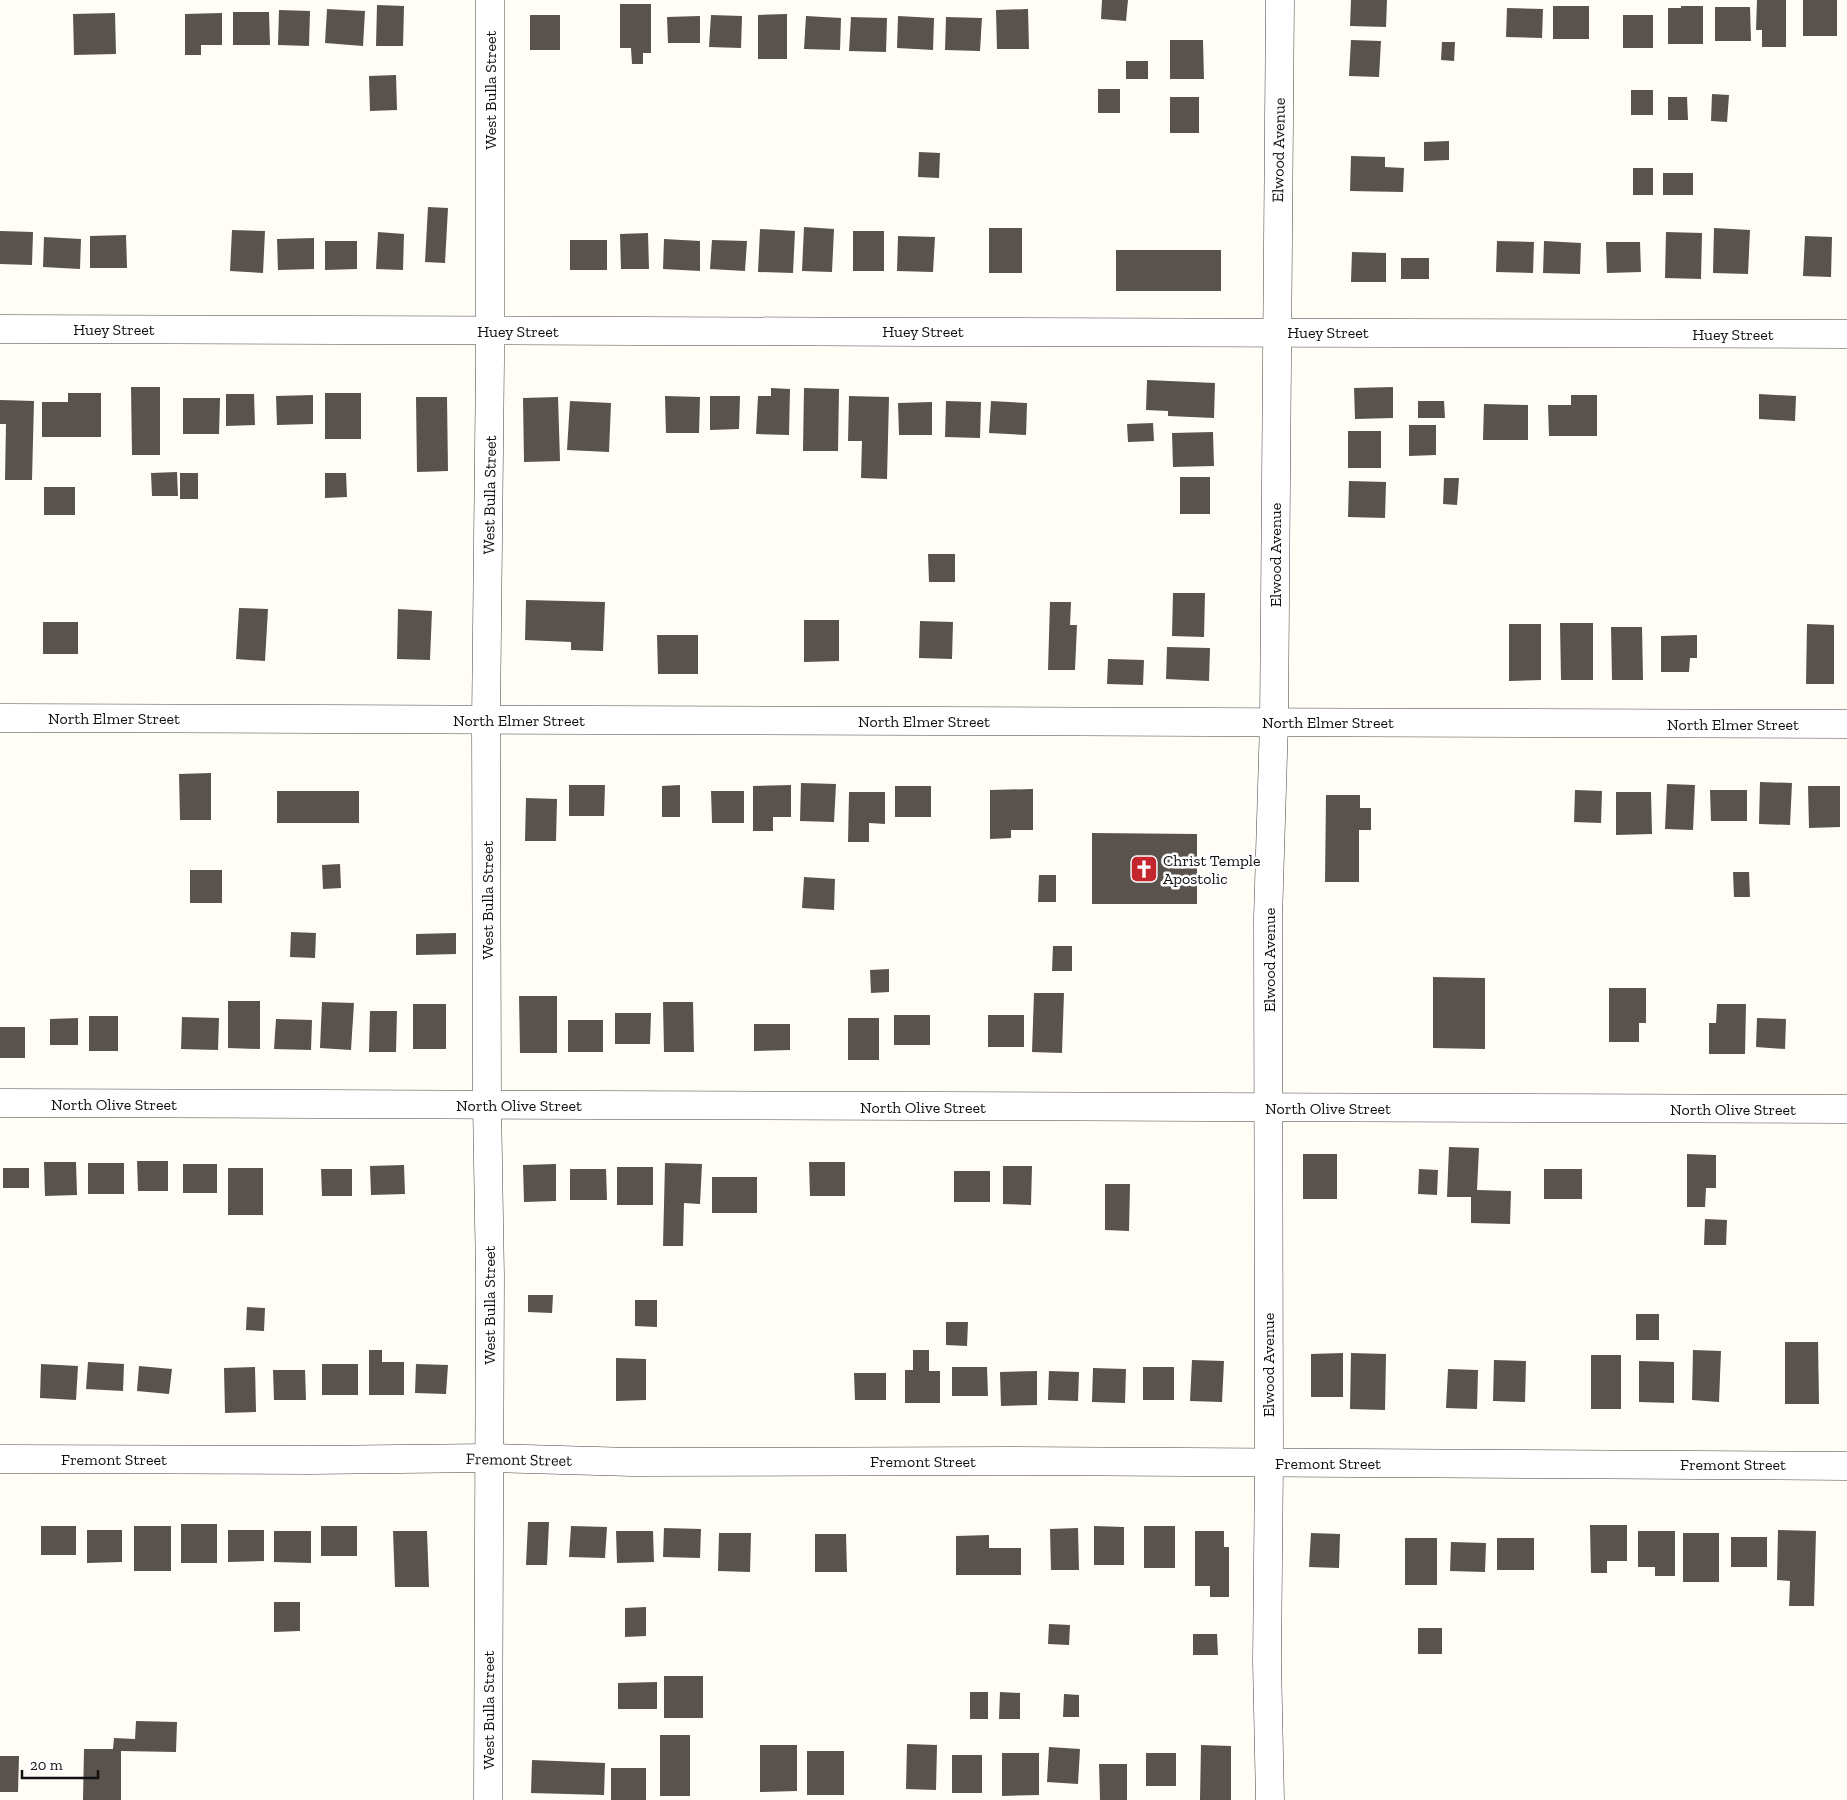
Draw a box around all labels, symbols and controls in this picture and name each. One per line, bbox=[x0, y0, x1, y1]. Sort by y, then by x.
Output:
street label: West Bulla Street bbox=[481, 30, 500, 149]
street label: Elwood Avenue bbox=[1268, 98, 1289, 202]
street label: Huey Street bbox=[73, 320, 155, 339]
street label: Huey Street bbox=[477, 322, 559, 341]
street label: Huey Street bbox=[882, 322, 964, 341]
street label: Huey Street bbox=[1287, 323, 1369, 342]
street label: Huey Street bbox=[1692, 325, 1774, 344]
street label: West Bulla Street bbox=[479, 435, 500, 555]
street label: Elwood Avenue bbox=[1266, 503, 1285, 607]
street label: North Elmer Street bbox=[48, 709, 180, 728]
street label: North Elmer Street bbox=[453, 711, 585, 730]
street label: North Elmer Street bbox=[858, 712, 990, 731]
street label: North Elmer Street bbox=[1262, 713, 1394, 732]
street label: North Elmer Street bbox=[1667, 715, 1799, 734]
street label: West Bulla Street bbox=[478, 840, 497, 959]
place label: Christ Temple Apostolic bbox=[1163, 851, 1261, 888]
church icon: Christ Temple Apostolic bbox=[1129, 854, 1159, 884]
street label: Elwood Avenue bbox=[1260, 908, 1279, 1012]
street label: North Olive Street bbox=[51, 1095, 177, 1114]
street label: North Olive Street bbox=[456, 1096, 582, 1115]
street label: North Olive Street bbox=[860, 1098, 986, 1117]
street label: North Olive Street bbox=[1265, 1099, 1391, 1118]
street label: North Olive Street bbox=[1670, 1100, 1796, 1119]
street label: West Bulla Street bbox=[480, 1245, 499, 1364]
street label: Elwood Avenue bbox=[1259, 1313, 1278, 1417]
street label: Fremont Street bbox=[466, 1449, 572, 1470]
street label: Fremont Street bbox=[61, 1450, 167, 1469]
street label: Fremont Street bbox=[870, 1452, 976, 1471]
street label: Fremont Street bbox=[1275, 1454, 1381, 1473]
street label: Fremont Street bbox=[1680, 1455, 1786, 1474]
street label: West Bulla Street bbox=[479, 1650, 498, 1769]
scale bar bbox=[22, 1748, 99, 1780]
text: 20 m bbox=[30, 1756, 63, 1774]

